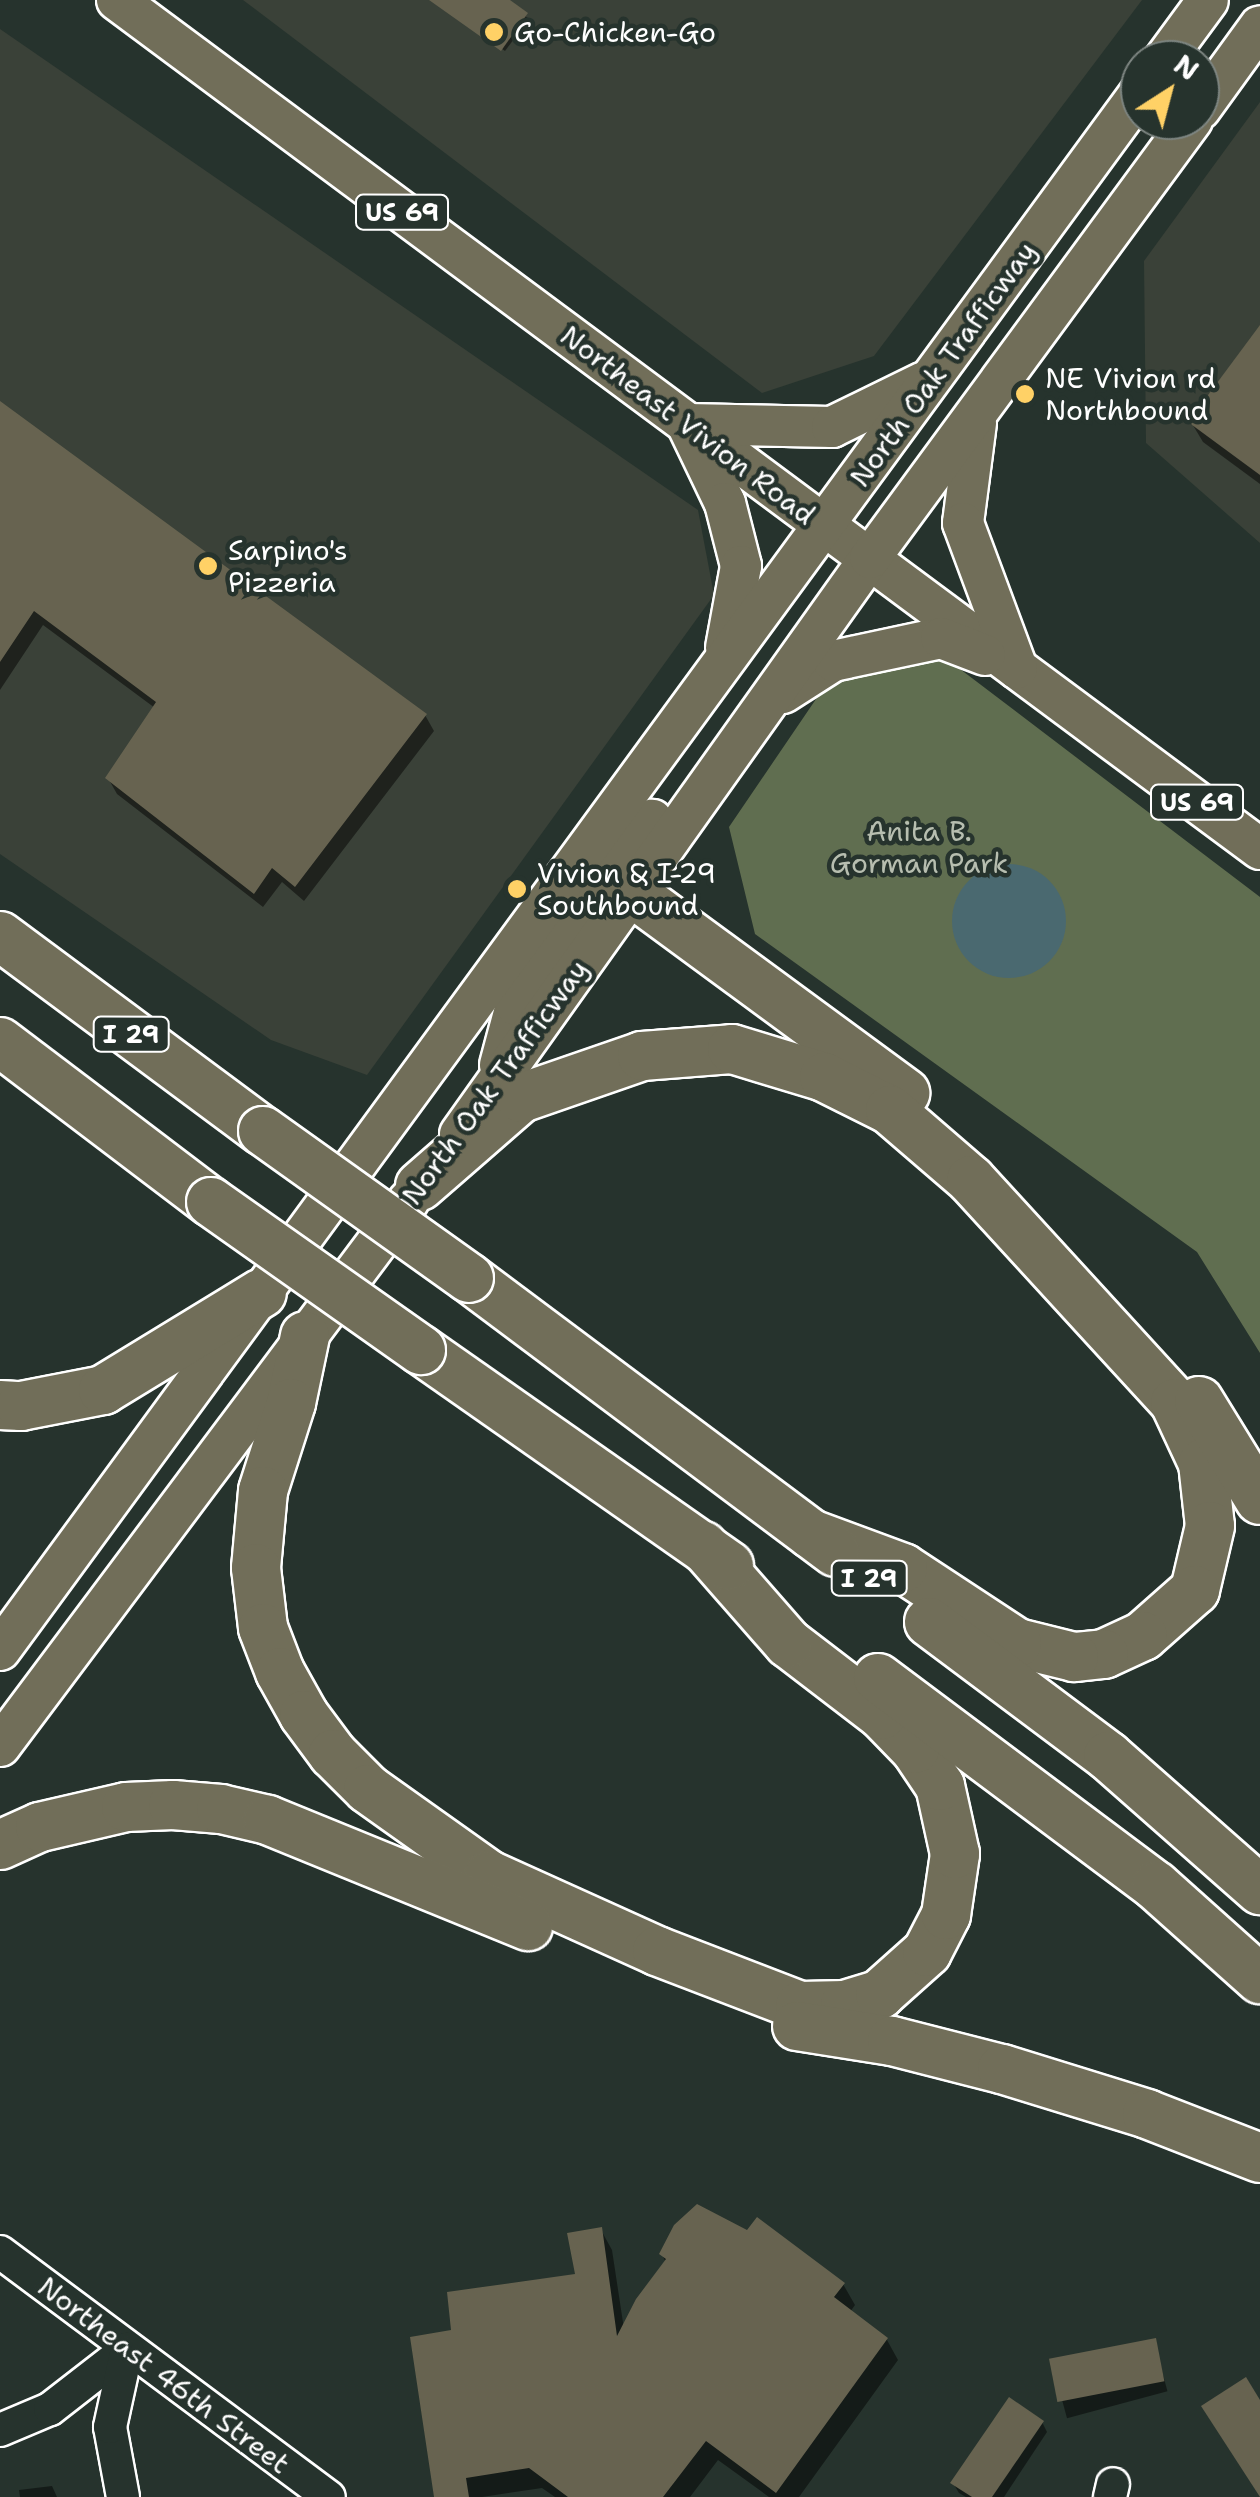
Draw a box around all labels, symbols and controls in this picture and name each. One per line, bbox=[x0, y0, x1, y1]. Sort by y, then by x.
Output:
place label: Go-Chicken-Go bbox=[514, 15, 716, 49]
marker: Go-Chicken-Go bbox=[483, 21, 505, 43]
north arrow bbox=[1120, 40, 1220, 140]
text: N bbox=[1166, 45, 1207, 89]
road number: US 69 bbox=[354, 192, 450, 232]
street label: North Oak Trafficway bbox=[843, 235, 1043, 493]
street label: Northeast Vivion Road bbox=[554, 318, 822, 532]
place label: NE Vivion rd Northbound bbox=[1045, 361, 1216, 427]
marker: NE Vivion rd Northbound bbox=[1014, 383, 1036, 405]
place label: Sarpino's Pizzeria bbox=[228, 533, 348, 599]
marker: Sarpino's Pizzeria bbox=[197, 555, 219, 577]
road number: US 69 bbox=[1150, 782, 1244, 822]
park label: Anita B. Gorman Park bbox=[830, 814, 1008, 880]
place label: Vivion & I-29 Southbound bbox=[537, 856, 716, 922]
marker: Vivion & I-29 Southbound bbox=[506, 878, 528, 900]
street label: North Oak Trafficway bbox=[395, 953, 595, 1211]
road number: I 29 bbox=[91, 1014, 171, 1054]
road number: I 29 bbox=[829, 1558, 909, 1598]
street label: Northeast 46th Street bbox=[32, 2269, 296, 2481]

